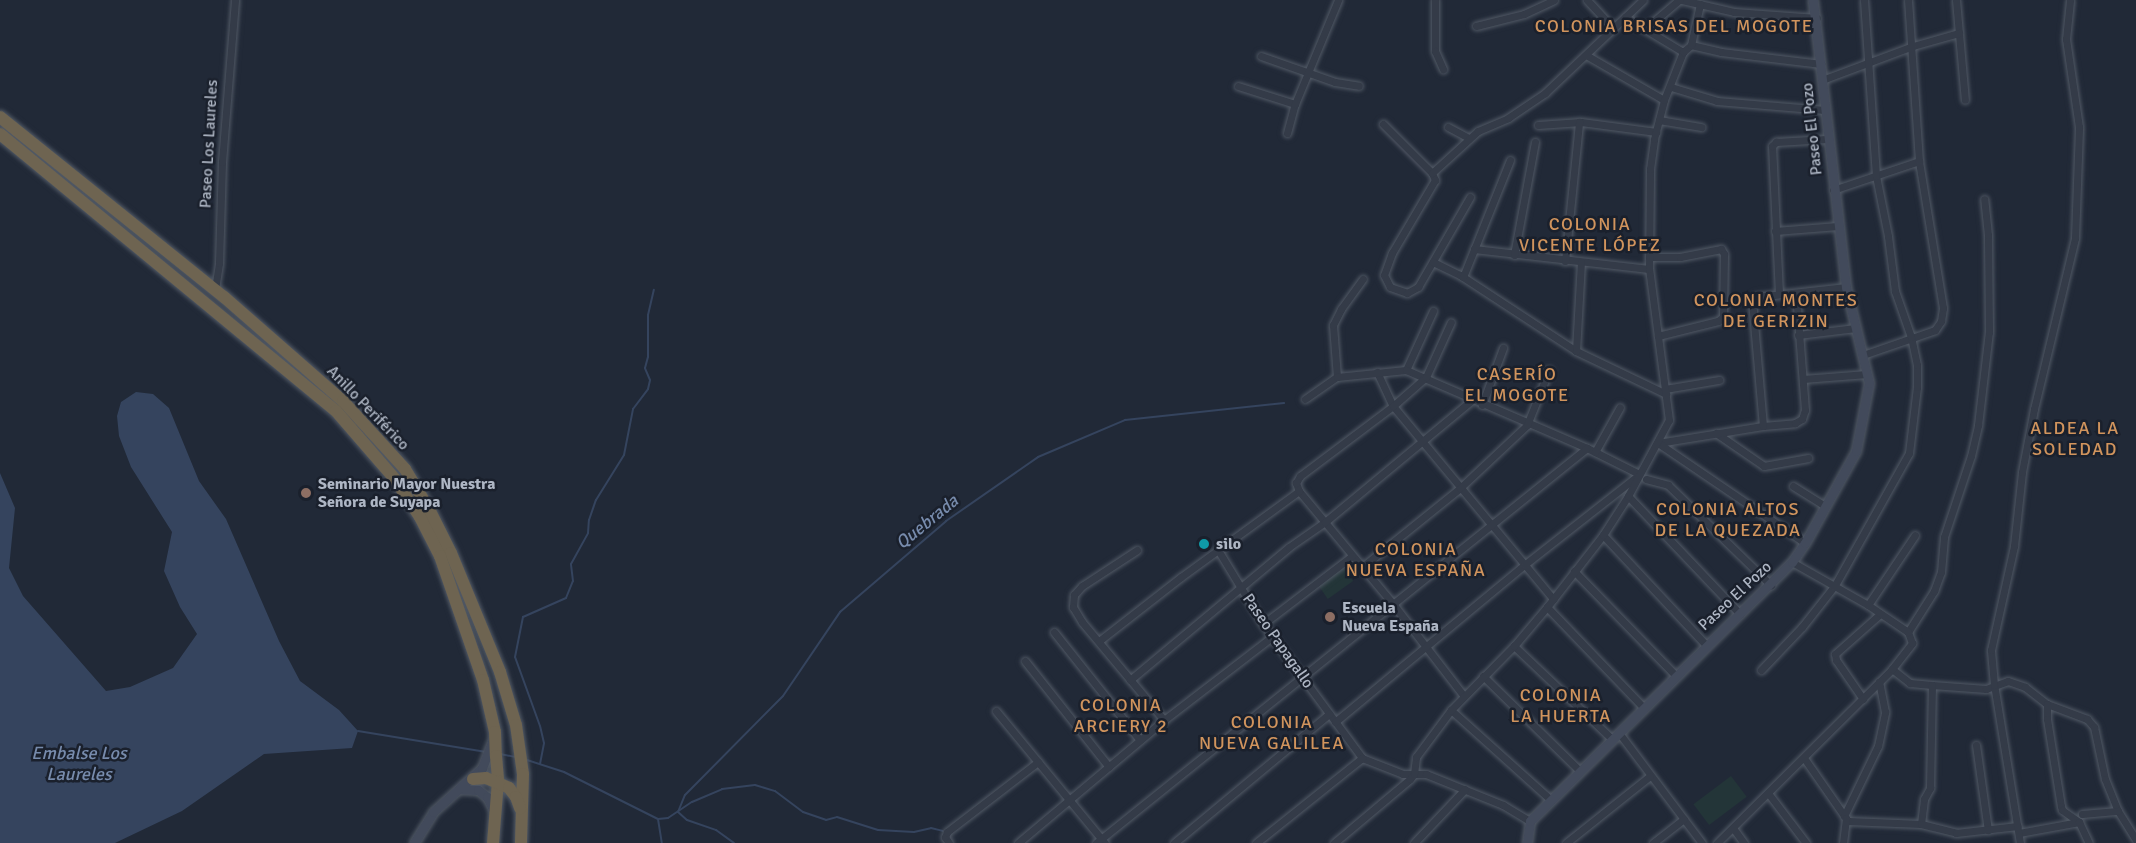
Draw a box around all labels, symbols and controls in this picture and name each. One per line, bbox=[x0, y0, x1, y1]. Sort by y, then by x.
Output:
district label: COLONIA BRISAS DEL MOGOTE bbox=[1535, 15, 1813, 37]
street label: Paseo Los Laureles bbox=[196, 79, 222, 209]
street label: Paseo El Pozo bbox=[1798, 82, 1826, 176]
district label: COLONIA VICENTE LÓPEZ bbox=[1519, 214, 1661, 256]
district label: COLONIA MONTES DE GERIZIN bbox=[1694, 290, 1858, 332]
street label: Anillo Periférico bbox=[323, 362, 413, 454]
district label: CASERÍO EL MOGOTE bbox=[1464, 364, 1570, 406]
district label: ALDEA LA SOLEDAD bbox=[2030, 418, 2120, 460]
place label: Seminario Mayor Nuestra Señora de Suyapa bbox=[318, 474, 495, 512]
marker: Seminario Mayor Nuestra Señora de Suyapa bbox=[299, 486, 313, 500]
water label: Quebrada bbox=[891, 490, 963, 554]
district label: COLONIA ALTOS DE LA QUEZADA bbox=[1654, 499, 1802, 542]
place label: silo bbox=[1216, 534, 1241, 554]
marker: silo bbox=[1197, 537, 1211, 551]
district label: COLONIA NUEVA ESPAÑA bbox=[1346, 539, 1486, 582]
street label: Paseo El Pozo bbox=[1694, 557, 1776, 635]
street label: Paseo Papagallo bbox=[1238, 590, 1318, 692]
place label: Escuela Nueva España bbox=[1342, 598, 1439, 636]
marker: Escuela Nueva España bbox=[1323, 610, 1337, 624]
district label: COLONIA LA HUERTA bbox=[1510, 685, 1612, 728]
district label: COLONIA ARCIERY 2 bbox=[1074, 695, 1168, 738]
district label: COLONIA NUEVA GALILEA bbox=[1199, 712, 1345, 754]
water label: Embalse Los Laureles bbox=[31, 743, 127, 786]

